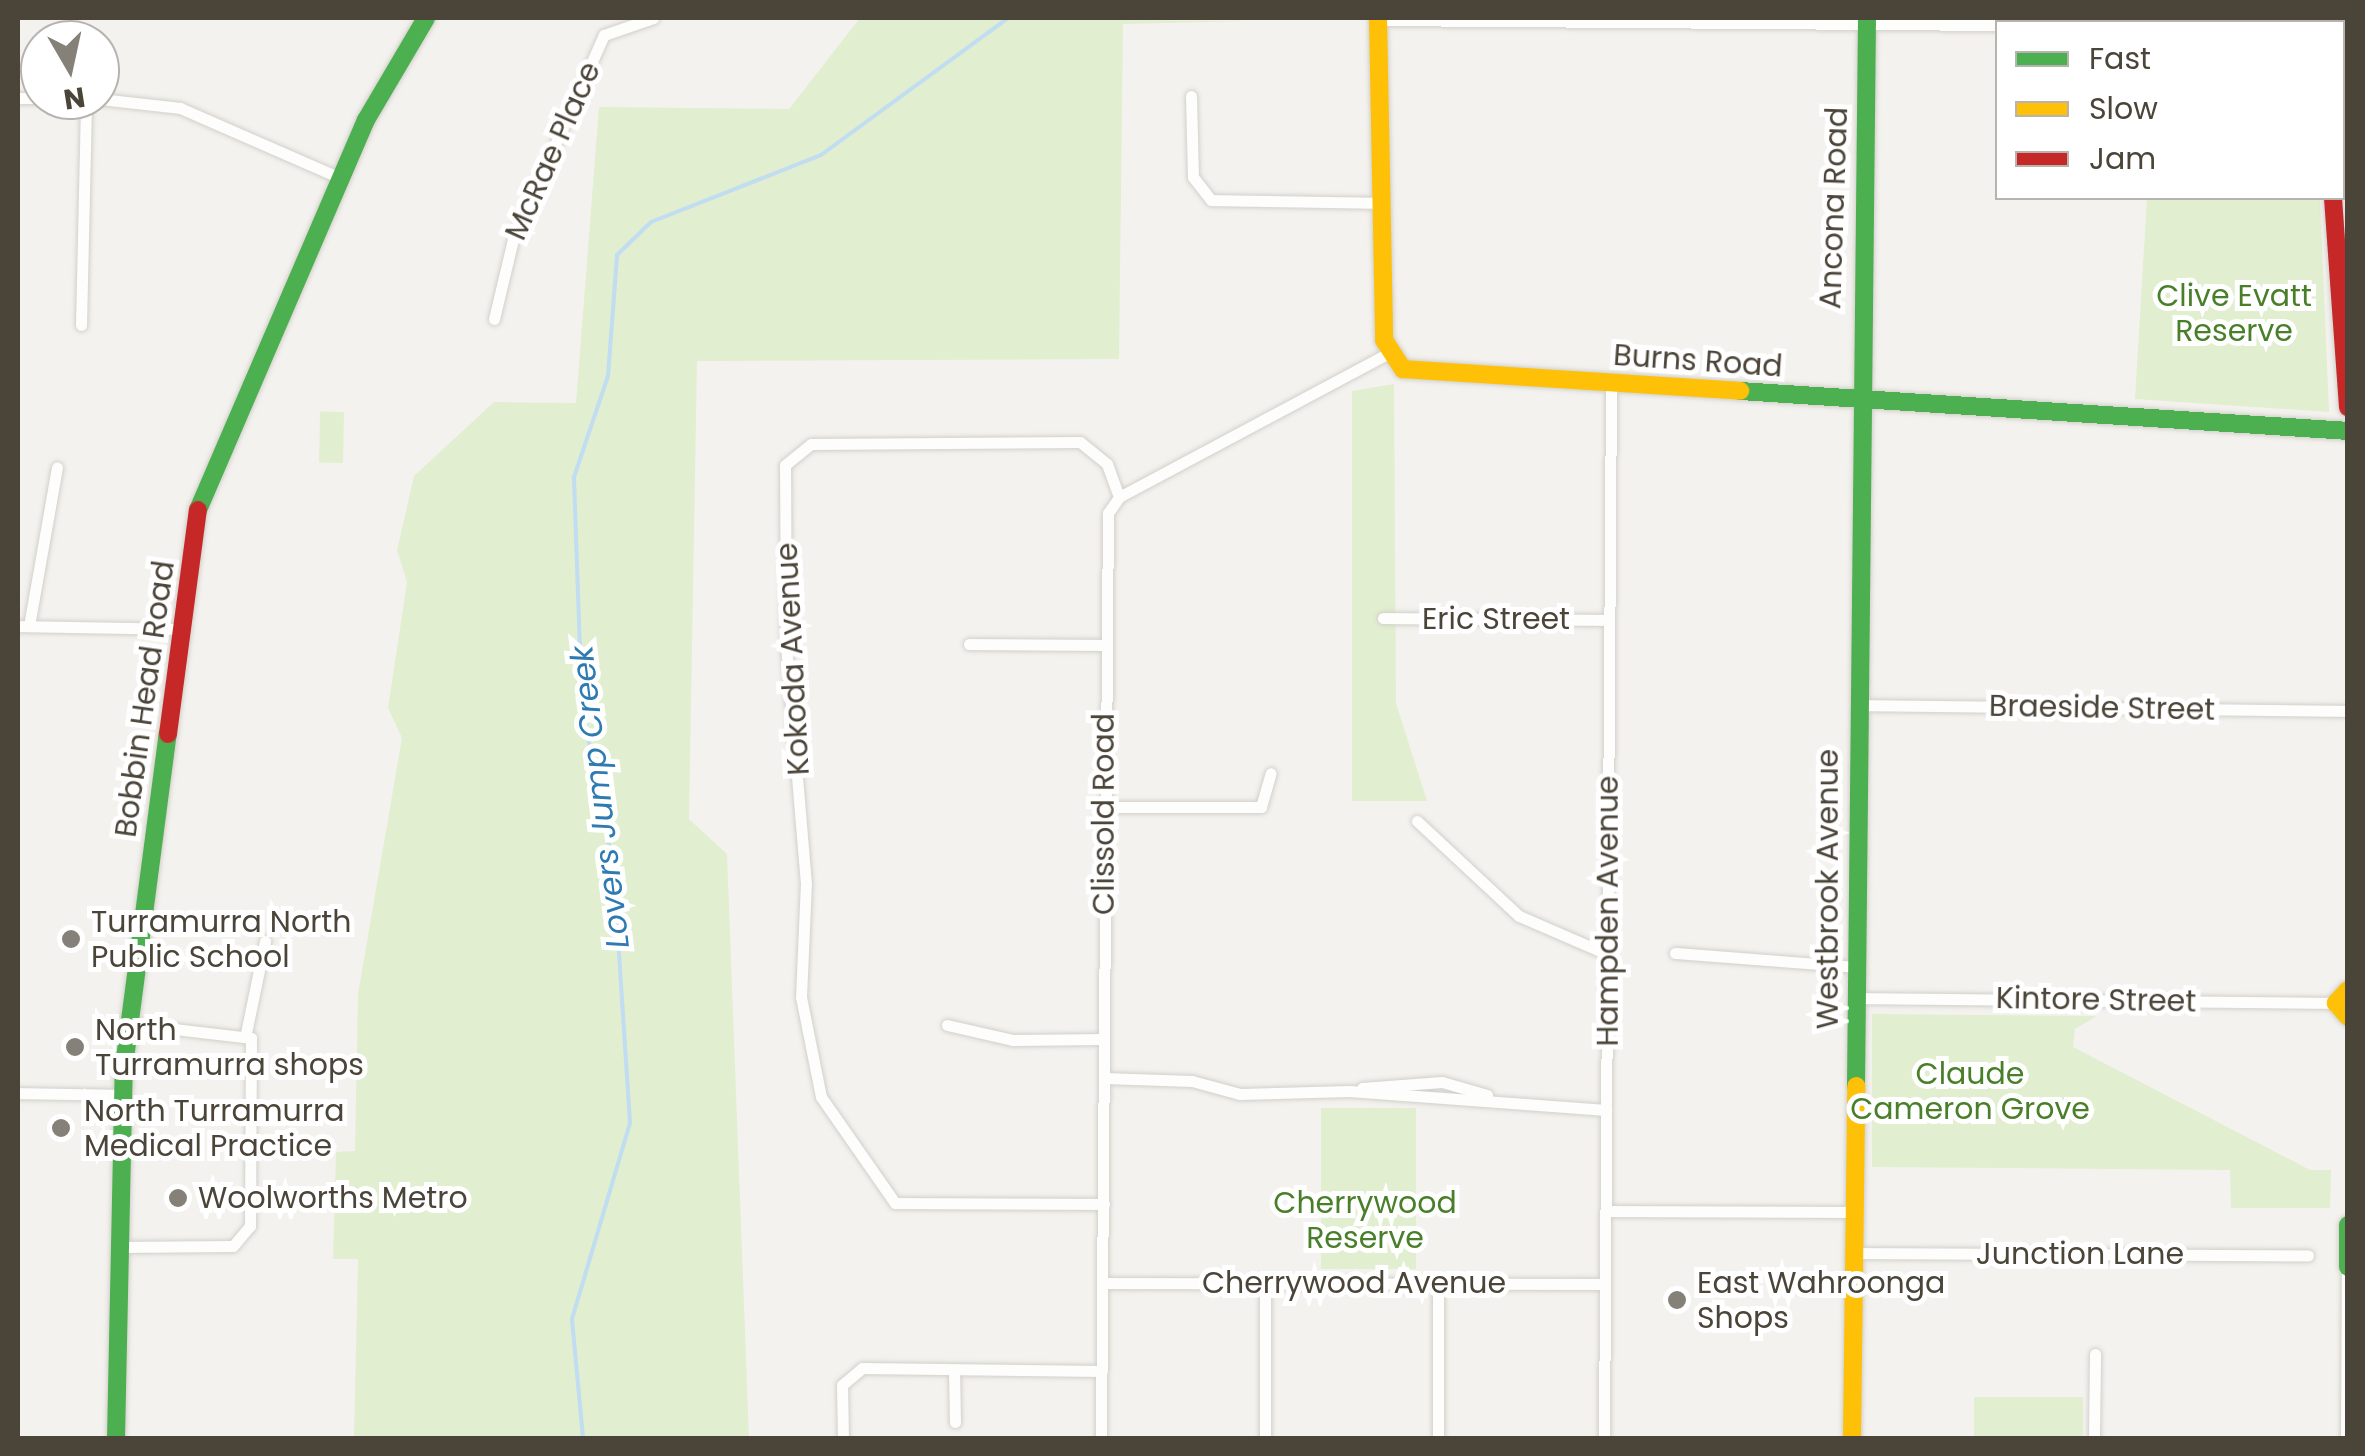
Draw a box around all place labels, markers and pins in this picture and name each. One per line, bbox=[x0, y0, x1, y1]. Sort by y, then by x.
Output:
place label: Turramurra North Public School bbox=[91, 904, 351, 974]
marker: Turramurra North Public School bbox=[60, 928, 82, 950]
place label: North Turramurra shops bbox=[95, 1012, 364, 1082]
marker: North Turramurra shops bbox=[64, 1036, 86, 1058]
place label: North Turramurra Medical Practice bbox=[84, 1093, 344, 1164]
marker: North Turramurra Medical Practice bbox=[48, 1115, 74, 1141]
place label: Woolworths Metro bbox=[198, 1180, 468, 1216]
marker: Woolworths Metro bbox=[167, 1187, 189, 1209]
place label: East Wahroonga Shops bbox=[1697, 1265, 1945, 1336]
marker: East Wahroonga Shops bbox=[1666, 1289, 1688, 1311]

